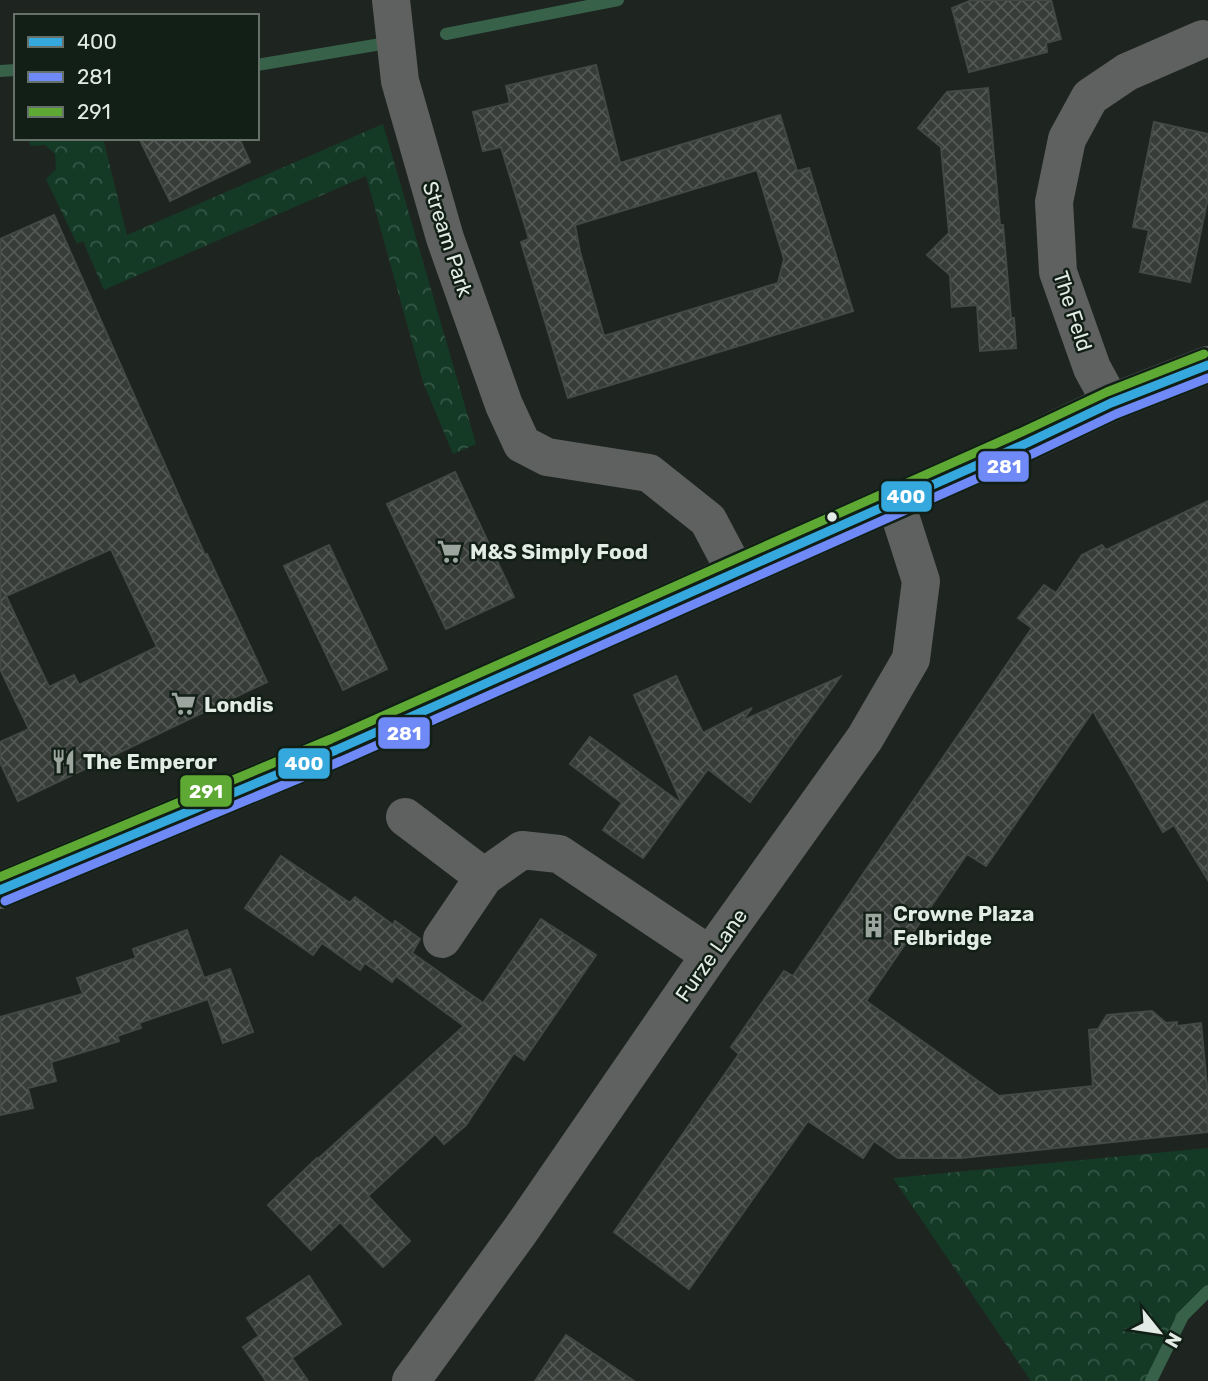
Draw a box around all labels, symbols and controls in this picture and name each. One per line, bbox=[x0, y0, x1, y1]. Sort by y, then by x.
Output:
legend bbox=[14, 14, 259, 140]
text: 400 bbox=[77, 29, 117, 54]
text: 281 bbox=[77, 64, 112, 89]
text: 291 bbox=[77, 99, 111, 124]
street label: Stream Park bbox=[418, 178, 478, 300]
street label: The Feld bbox=[1048, 268, 1098, 354]
line badge: 281 bbox=[977, 450, 1030, 483]
text: 281 bbox=[987, 455, 1021, 478]
line badge: 400 bbox=[880, 480, 933, 513]
text: 400 bbox=[887, 485, 925, 508]
unlabelled marker bbox=[825, 510, 839, 524]
supermarket icon: M&S Simply Food bbox=[436, 537, 464, 565]
place label: M&S Simply Food bbox=[470, 539, 648, 564]
supermarket icon: Londis bbox=[170, 690, 198, 718]
place label: Londis bbox=[204, 692, 274, 717]
line badge: 281 bbox=[377, 716, 431, 750]
text: 281 bbox=[387, 722, 421, 745]
restaurant icon: The Emperor bbox=[49, 747, 77, 775]
line badge: 400 bbox=[277, 747, 331, 780]
place label: The Emperor bbox=[83, 749, 217, 774]
text: 400 bbox=[285, 752, 323, 775]
line badge: 291 bbox=[179, 774, 233, 808]
text: 291 bbox=[189, 780, 223, 803]
place label: Crowne Plaza Felbridge bbox=[893, 901, 1034, 950]
street label: Furze Lane bbox=[670, 904, 752, 1006]
building icon: Crowne Plaza Felbridge bbox=[859, 911, 887, 939]
north arrow bbox=[1124, 1297, 1194, 1367]
text: N bbox=[1160, 1329, 1187, 1352]

